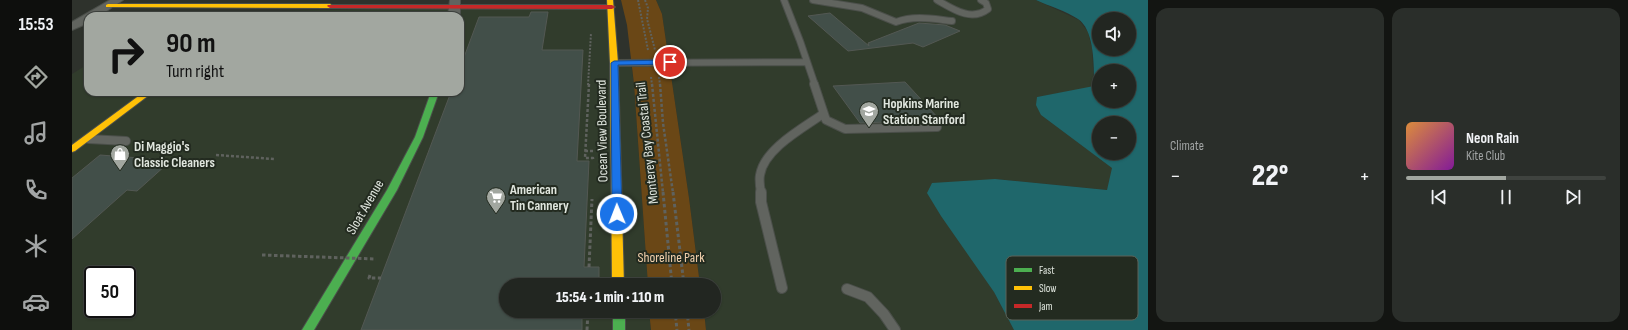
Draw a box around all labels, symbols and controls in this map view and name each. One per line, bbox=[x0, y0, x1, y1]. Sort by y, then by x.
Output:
map controls bbox=[1092, 12, 1136, 160]
button: sound bbox=[1092, 12, 1136, 56]
text: 15:53 bbox=[19, 14, 53, 35]
text: 90 m bbox=[166, 27, 216, 60]
icon: right bbox=[100, 28, 152, 80]
pin bbox=[653, 45, 687, 79]
icon: arrive bbox=[659, 51, 681, 73]
text: Turn right bbox=[166, 61, 224, 82]
icon: directions bbox=[22, 63, 50, 91]
button: + bbox=[1092, 64, 1136, 108]
street label: Ocean View Boulevard bbox=[593, 79, 611, 182]
street label: Monterey Bay Coastal Trail bbox=[632, 81, 662, 205]
place label: Hopkins Marine Station Stanford bbox=[883, 95, 965, 128]
school or university icon: Hopkins Marine Station Stanford bbox=[858, 100, 880, 128]
button: − bbox=[1092, 116, 1136, 160]
icon: music bbox=[22, 119, 50, 147]
text: Neon Rain bbox=[1466, 129, 1519, 148]
place label: Di Maggio's Classic Cleaners bbox=[134, 138, 215, 171]
text: Climate bbox=[1170, 138, 1204, 154]
shop icon: Di Maggio's Classic Cleaners bbox=[109, 143, 131, 171]
text: Kite Club bbox=[1466, 148, 1505, 164]
text: 22° bbox=[1252, 158, 1288, 194]
text: − bbox=[1170, 163, 1181, 190]
text: + bbox=[1359, 163, 1370, 190]
icon: phone bbox=[22, 176, 50, 204]
street label: Sloat Avenue bbox=[343, 177, 387, 237]
place label: American Tin Cannery bbox=[509, 181, 569, 214]
supermarket icon: American Tin Cannery bbox=[485, 186, 507, 214]
icon: previous bbox=[1428, 186, 1450, 208]
icon: pause bbox=[1495, 186, 1517, 208]
icon: next bbox=[1562, 186, 1584, 208]
position arrow bbox=[596, 193, 638, 235]
icon: climate bbox=[22, 232, 50, 260]
park label: Shoreline Park bbox=[637, 249, 705, 266]
legend bbox=[1006, 256, 1138, 320]
text: Fast bbox=[1039, 264, 1055, 277]
speed limit sign: 50 bbox=[84, 266, 136, 318]
text: Slow bbox=[1039, 282, 1056, 295]
icon: car bbox=[22, 288, 50, 316]
text: 15:54 · 1 min · 110 m bbox=[556, 288, 664, 307]
text: Jam bbox=[1038, 300, 1053, 313]

